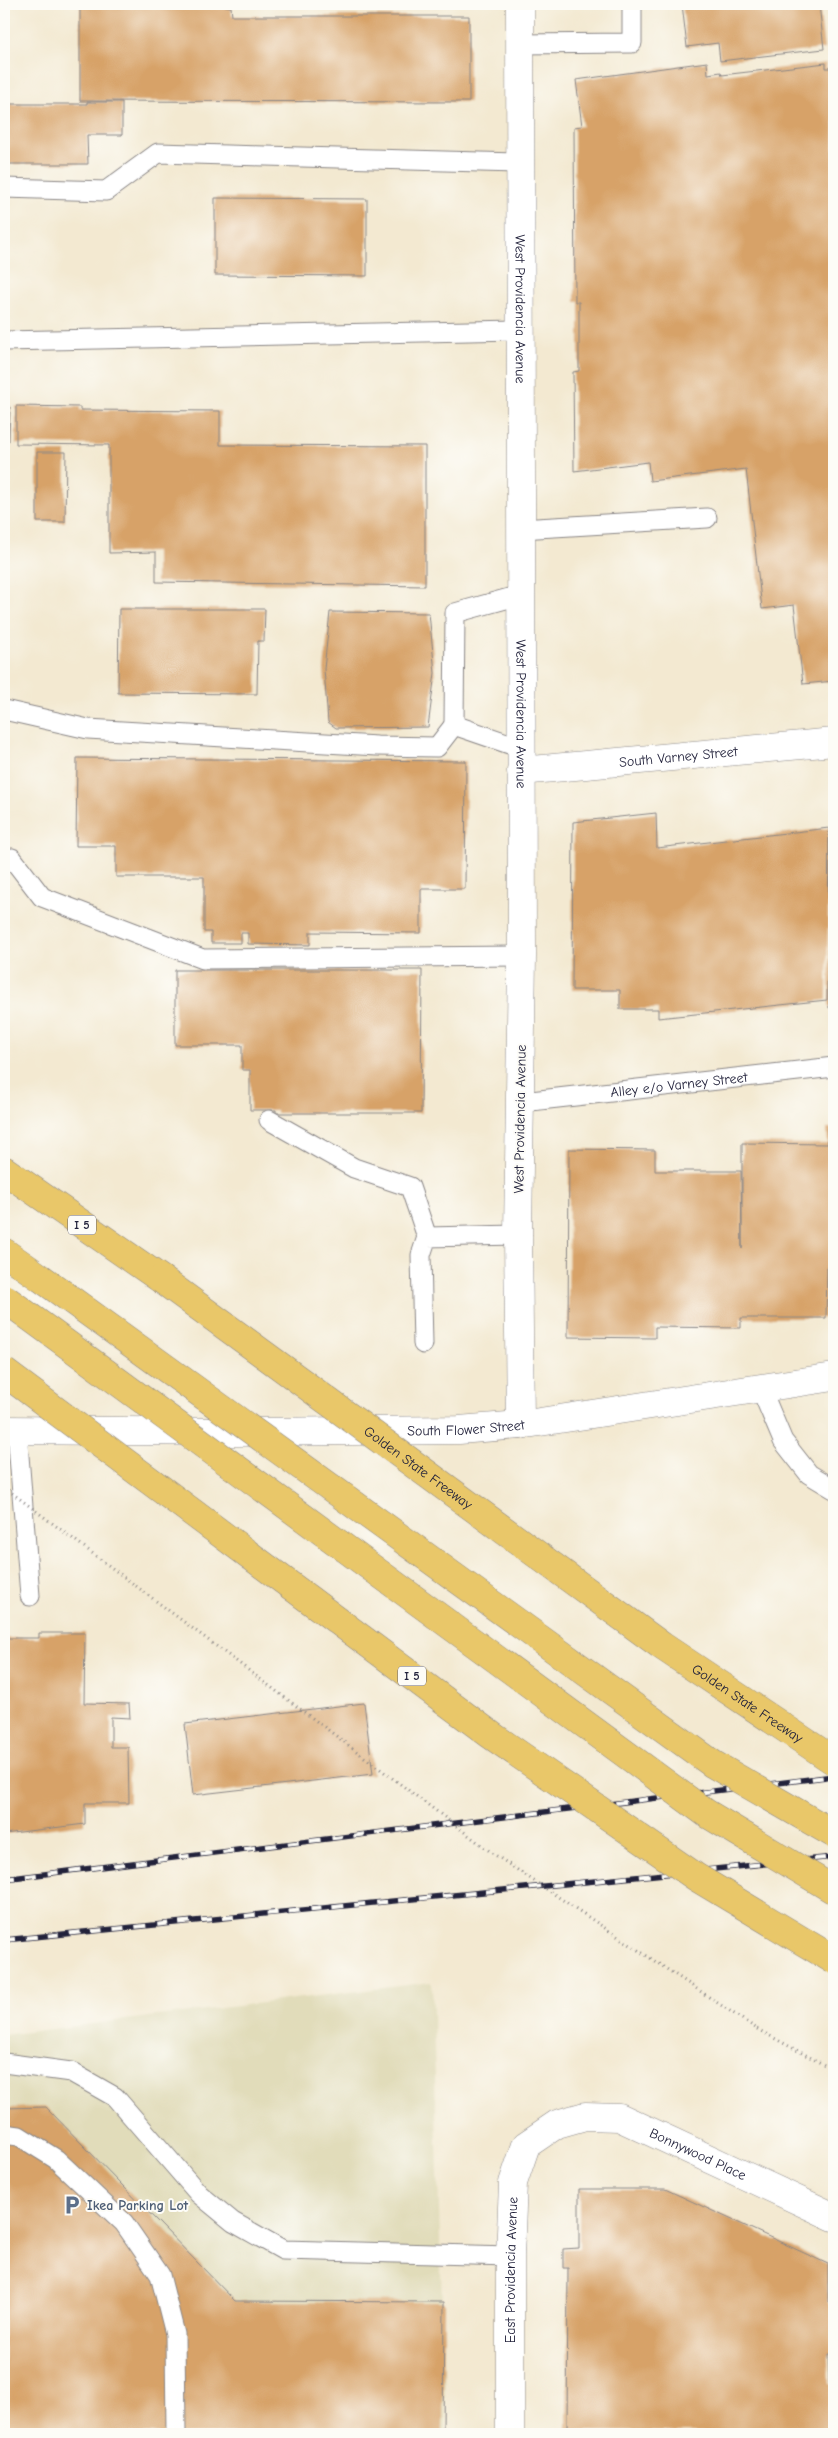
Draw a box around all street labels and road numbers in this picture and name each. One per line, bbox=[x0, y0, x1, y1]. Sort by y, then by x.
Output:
street label: West Providencia Avenue bbox=[512, 235, 529, 383]
street label: West Providencia Avenue bbox=[513, 640, 530, 788]
street label: South Varney Street bbox=[618, 742, 739, 770]
street label: West Providencia Avenue bbox=[510, 1044, 530, 1194]
street label: Alley e/o Varney Street bbox=[610, 1068, 749, 1101]
road number: I 5 bbox=[68, 1216, 96, 1234]
street label: South Flower Street bbox=[407, 1416, 527, 1439]
street label: Golden State Freeway bbox=[361, 1422, 477, 1513]
street label: Golden State Freeway bbox=[689, 1660, 807, 1747]
road number: I 5 bbox=[398, 1666, 426, 1685]
street label: Bonnywood Place bbox=[647, 2124, 749, 2184]
street label: East Providencia Avenue bbox=[502, 2196, 521, 2343]

